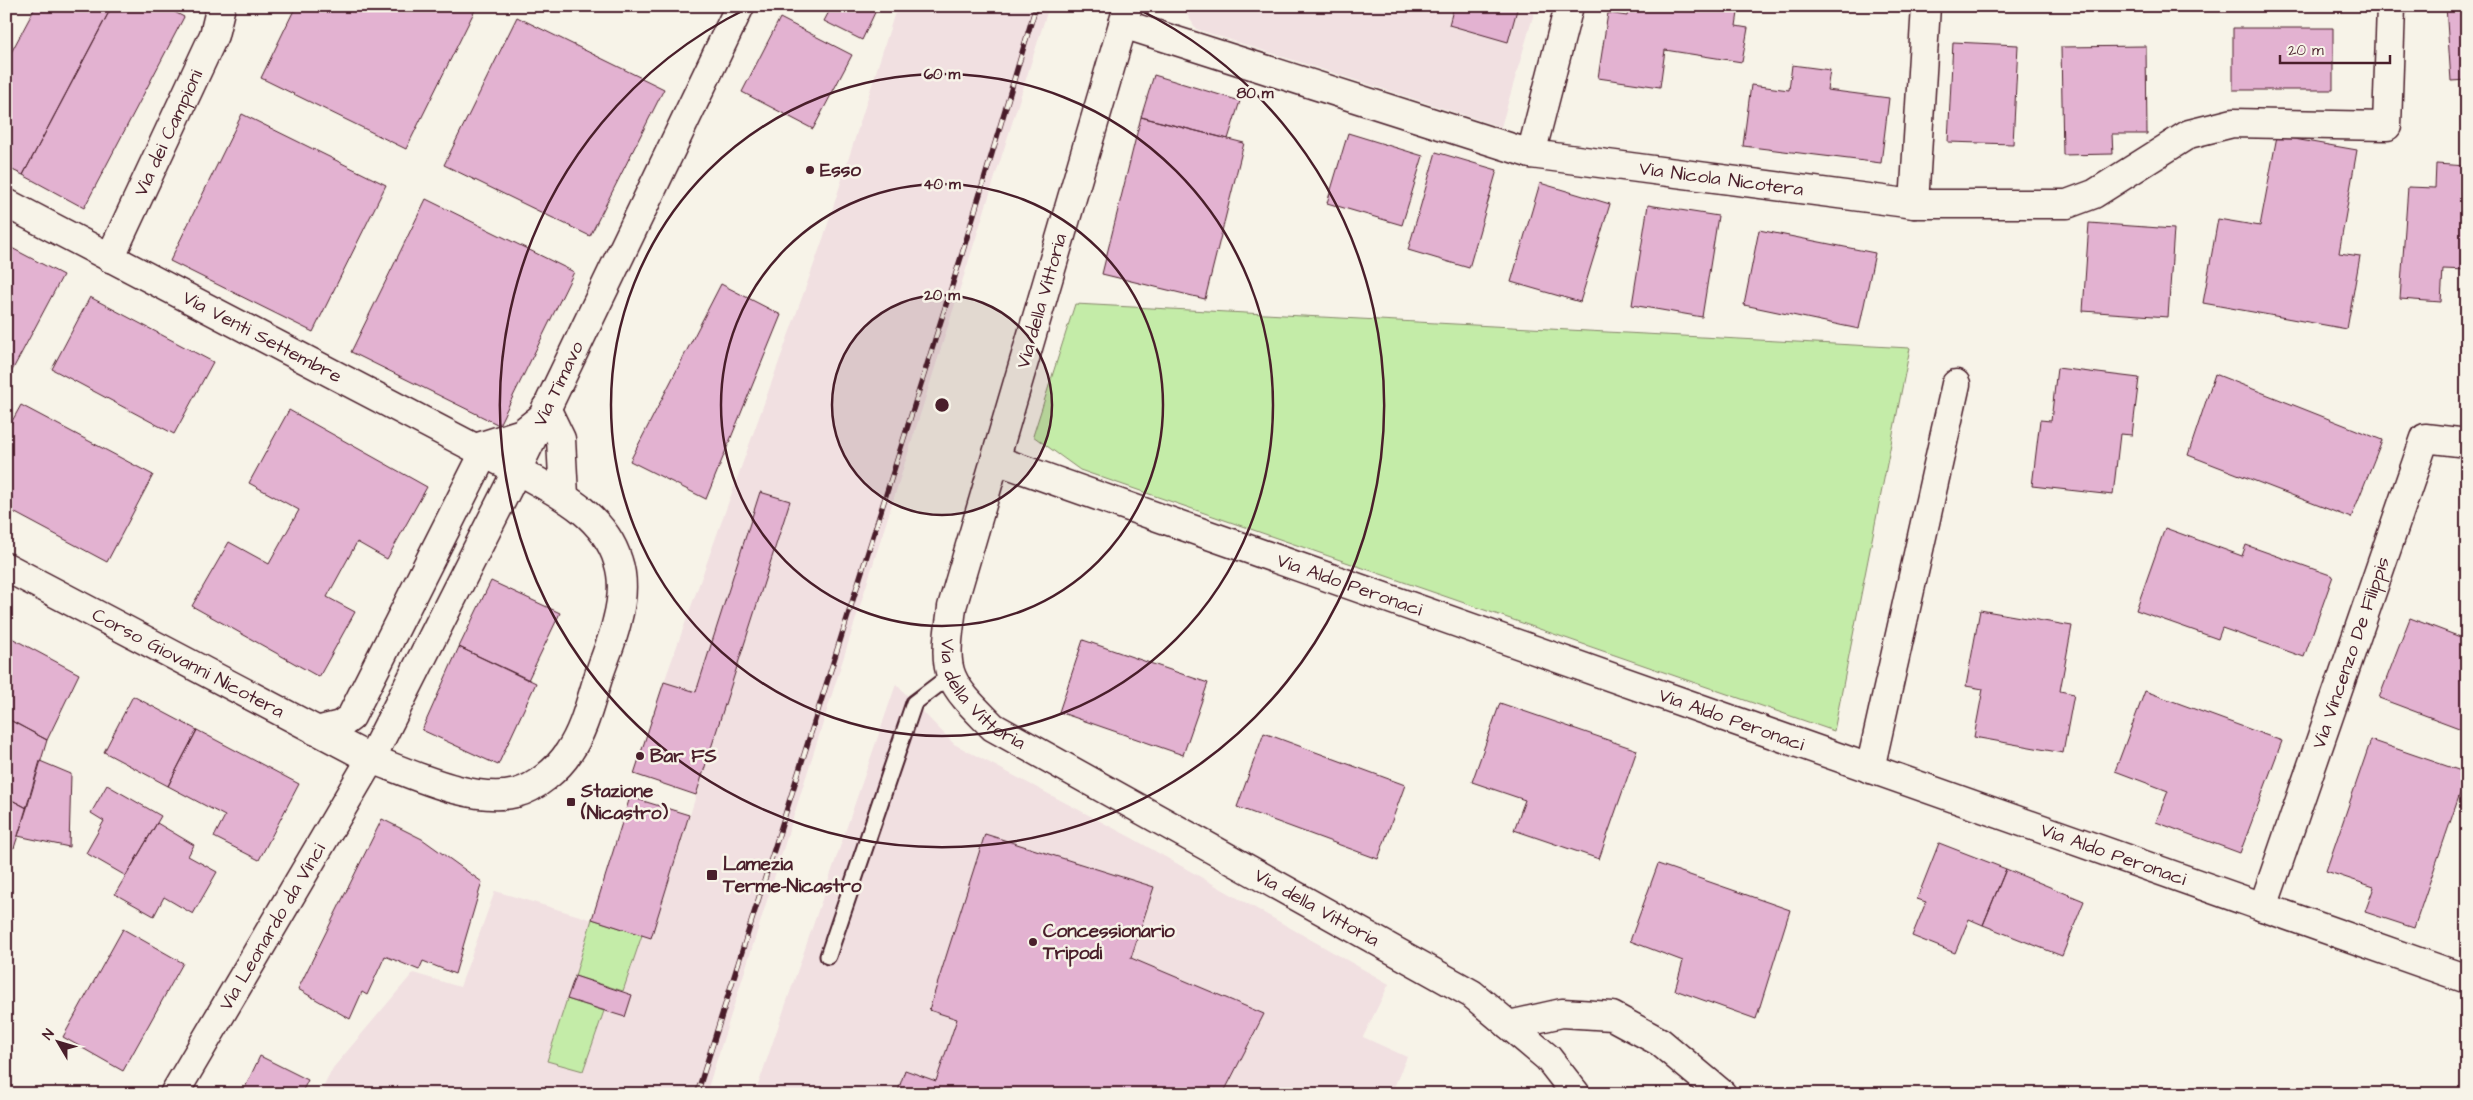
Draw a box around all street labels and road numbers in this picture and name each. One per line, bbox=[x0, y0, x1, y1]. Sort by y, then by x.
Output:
street label: Via dei Campioni bbox=[127, 65, 210, 201]
street label: Via Nicola Nicotera bbox=[1638, 155, 1806, 203]
street label: Via della Vittoria bbox=[1010, 230, 1074, 372]
street label: Via Venti Settembre bbox=[178, 284, 347, 390]
street label: Via Timavo bbox=[526, 336, 591, 431]
street label: Via Aldo Peronaci bbox=[1273, 547, 1426, 623]
street label: Via Vincenzo De Filippis bbox=[2305, 553, 2397, 752]
street label: Corso Giovanni Nicotera bbox=[87, 601, 290, 725]
street label: Via della Vittoria bbox=[934, 638, 1031, 756]
street label: Via Aldo Peronaci bbox=[1655, 681, 1808, 758]
street label: Via Aldo Peronaci bbox=[2037, 816, 2190, 892]
street label: Via Leonardo da Vinci bbox=[212, 838, 332, 1016]
street label: Via della Vittoria bbox=[1249, 862, 1384, 953]

